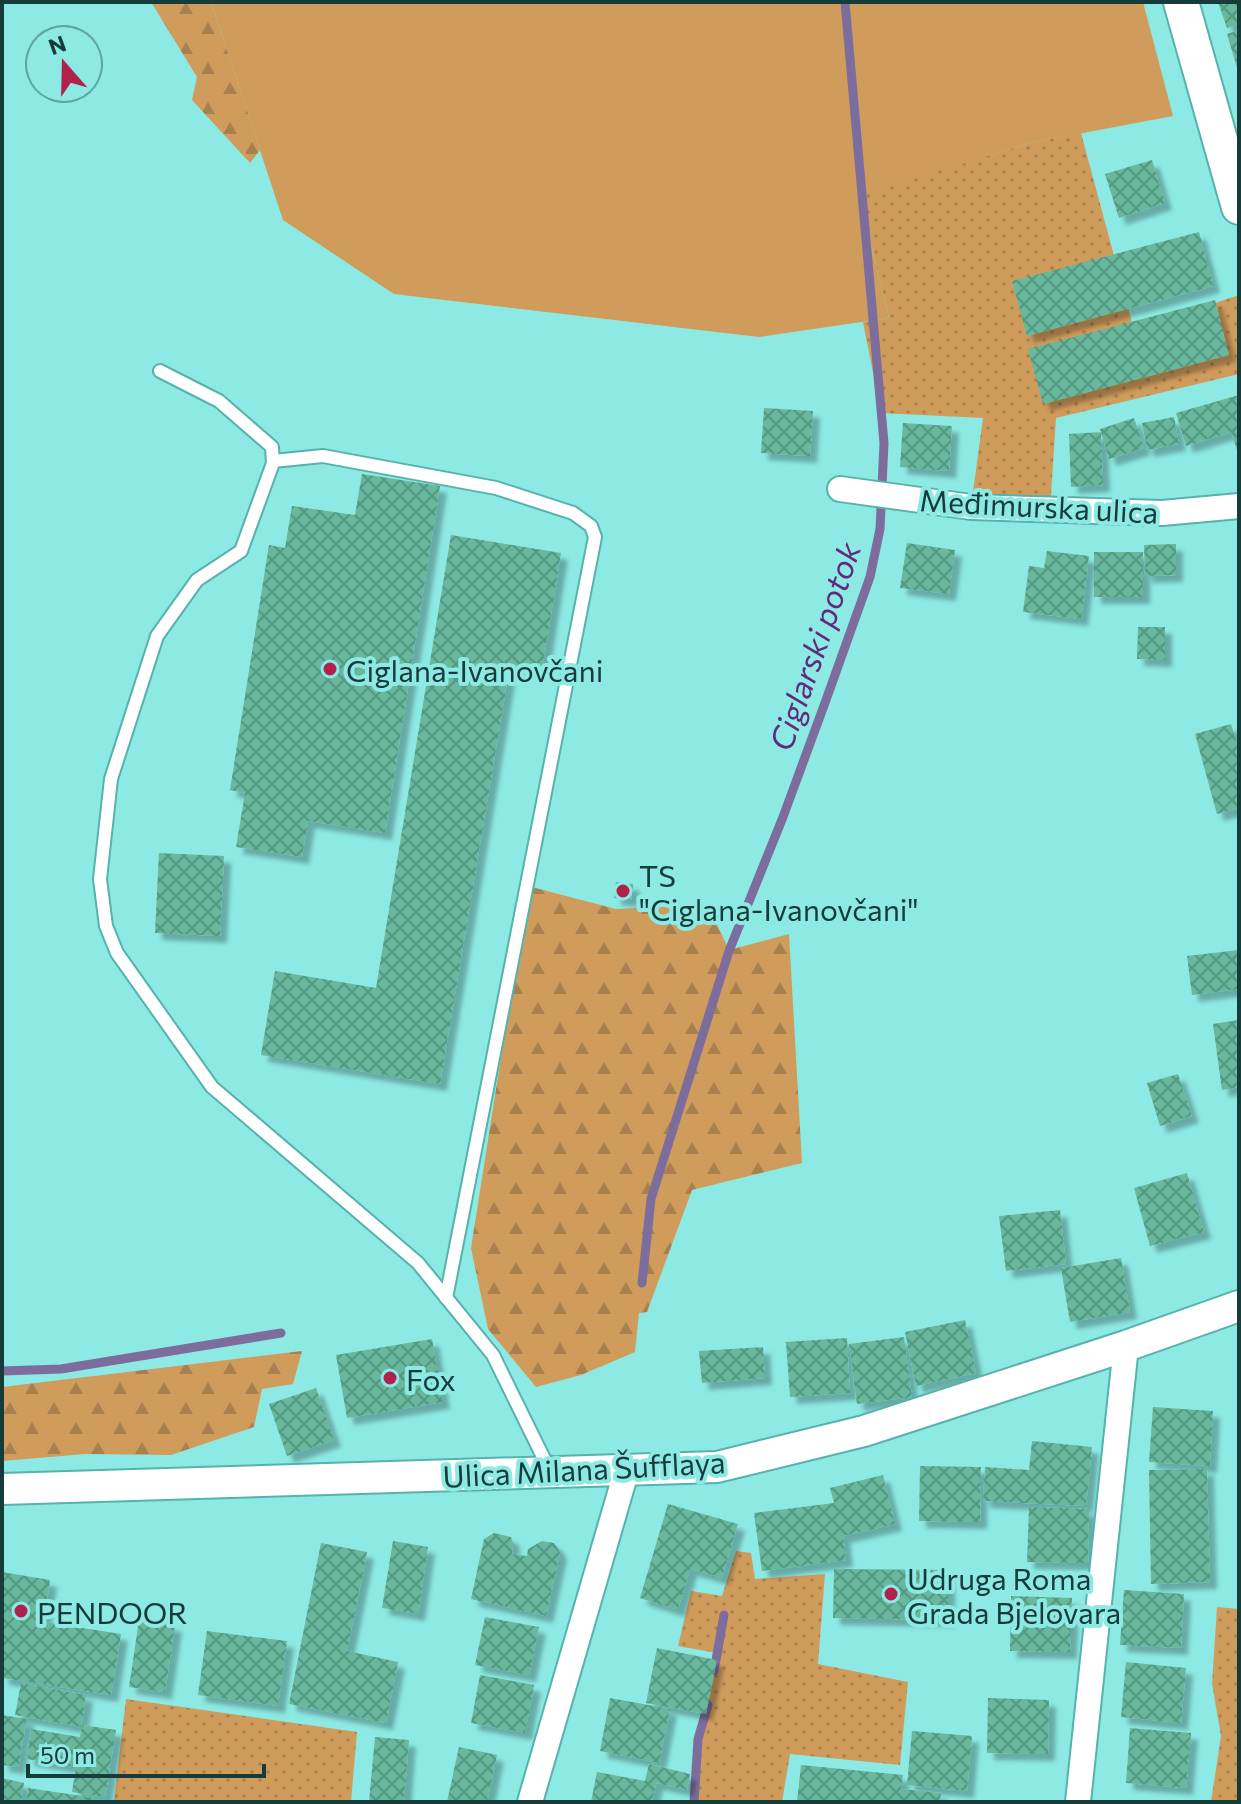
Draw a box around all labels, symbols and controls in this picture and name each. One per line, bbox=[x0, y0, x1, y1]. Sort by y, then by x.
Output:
north arrow bbox=[24, 24, 104, 104]
text: N bbox=[45, 29, 69, 60]
street label: Međimurska ulica bbox=[919, 480, 1159, 530]
water label: Ciglarski potok bbox=[760, 536, 869, 755]
place label: Ciglana-Ivanovčani bbox=[346, 651, 603, 688]
marker: Ciglana-Ivanovčani bbox=[321, 660, 339, 678]
place label: TS "Ciglana-Ivanovčani" bbox=[639, 856, 919, 927]
marker: TS "Ciglana-Ivanovčani" bbox=[614, 882, 632, 900]
place label: Fox bbox=[406, 1360, 456, 1397]
marker: Fox bbox=[381, 1369, 399, 1387]
street label: Ulica Milana Šufflaya bbox=[442, 1442, 726, 1494]
place label: Udruga Roma Grada Bjelovara bbox=[907, 1559, 1121, 1630]
marker: Udruga Roma Grada Bjelovara bbox=[882, 1585, 900, 1603]
place label: PENDOOR bbox=[37, 1593, 187, 1630]
marker: PENDOOR bbox=[12, 1602, 30, 1620]
scale bar bbox=[28, 1728, 264, 1778]
text: 50 m bbox=[40, 1740, 95, 1769]

